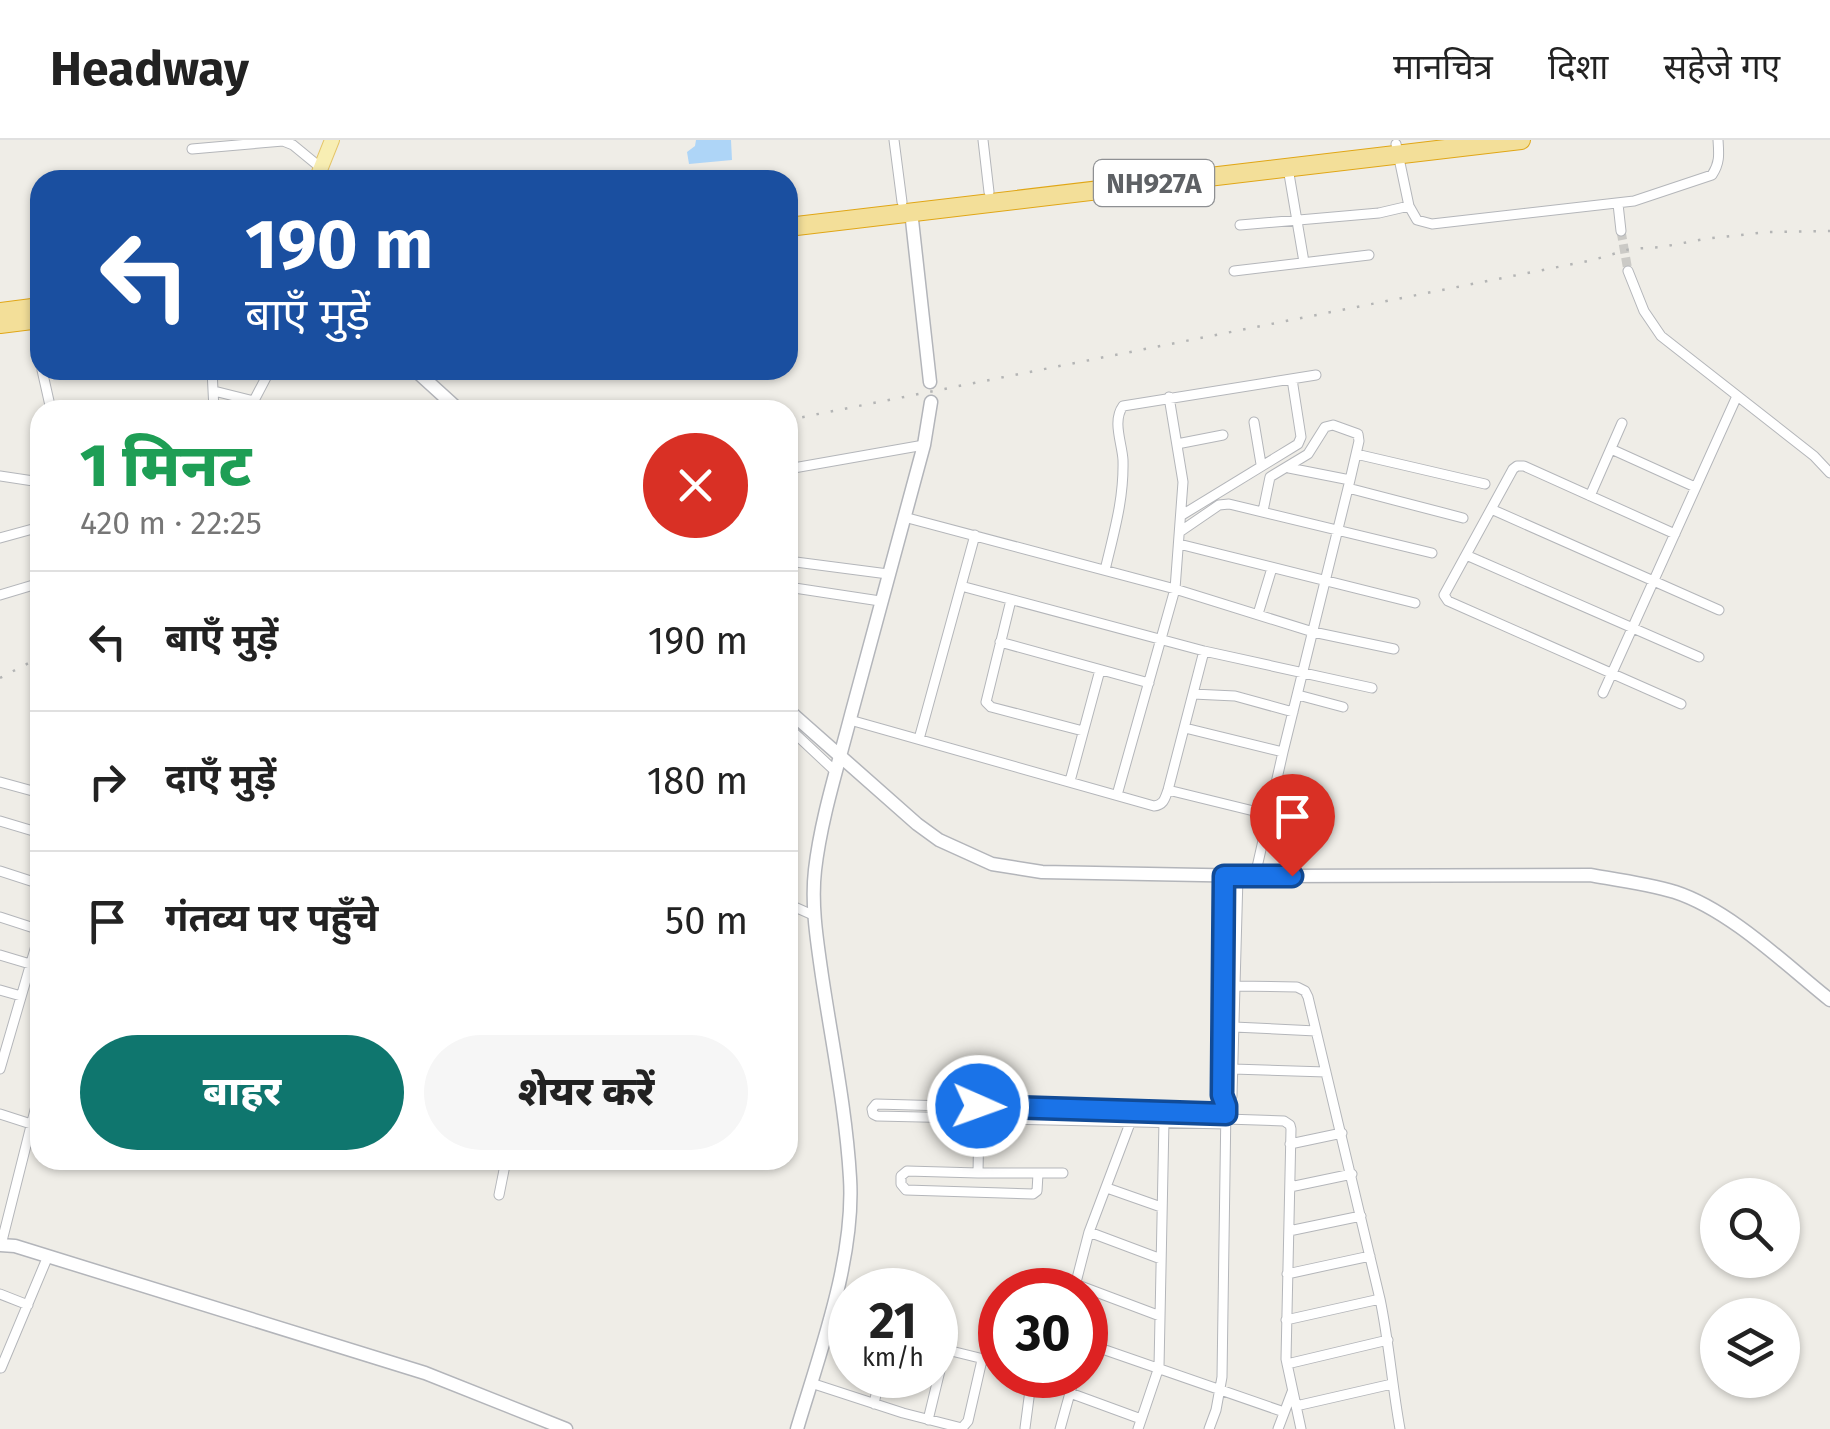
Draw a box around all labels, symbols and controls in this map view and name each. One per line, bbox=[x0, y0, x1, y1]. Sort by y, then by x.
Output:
text: Headway bbox=[50, 40, 249, 98]
text: मानचित्र bbox=[1393, 46, 1493, 88]
text: दिशा bbox=[1548, 46, 1608, 88]
text: सहेजे गए bbox=[1663, 46, 1780, 88]
road number: NH927A bbox=[1094, 160, 1214, 206]
text: 190 m bbox=[245, 203, 433, 287]
icon: left bbox=[80, 210, 210, 340]
text: बाएँ मुड़ें bbox=[245, 288, 370, 342]
text: 1 मिनट bbox=[80, 430, 251, 502]
button: close bbox=[643, 433, 748, 538]
text: 420 m · 22:25 bbox=[80, 504, 262, 542]
icon: left bbox=[80, 614, 135, 669]
text: बाएँ मुड़ें bbox=[165, 615, 278, 661]
text: 190 m bbox=[648, 618, 748, 664]
icon: right bbox=[80, 754, 135, 809]
text: दाएँ मुड़ें bbox=[165, 755, 276, 801]
text: 180 m bbox=[647, 758, 748, 804]
pin bbox=[1250, 774, 1335, 877]
icon: arrive bbox=[1265, 789, 1320, 844]
icon: arrive bbox=[80, 894, 135, 949]
text: गंतव्य पर पहुँचे bbox=[165, 895, 378, 941]
text: 50 m bbox=[665, 898, 748, 944]
button: बाहर bbox=[80, 1035, 404, 1150]
button: शेयर करें bbox=[424, 1035, 748, 1150]
position arrow bbox=[926, 1054, 1030, 1158]
map controls bbox=[1700, 1178, 1800, 1398]
button: search bbox=[1700, 1178, 1800, 1278]
speed limit sign: 30 bbox=[978, 1268, 1108, 1398]
text: 21 bbox=[869, 1291, 917, 1351]
button: layers bbox=[1700, 1298, 1800, 1398]
text: km/h bbox=[862, 1343, 924, 1373]

